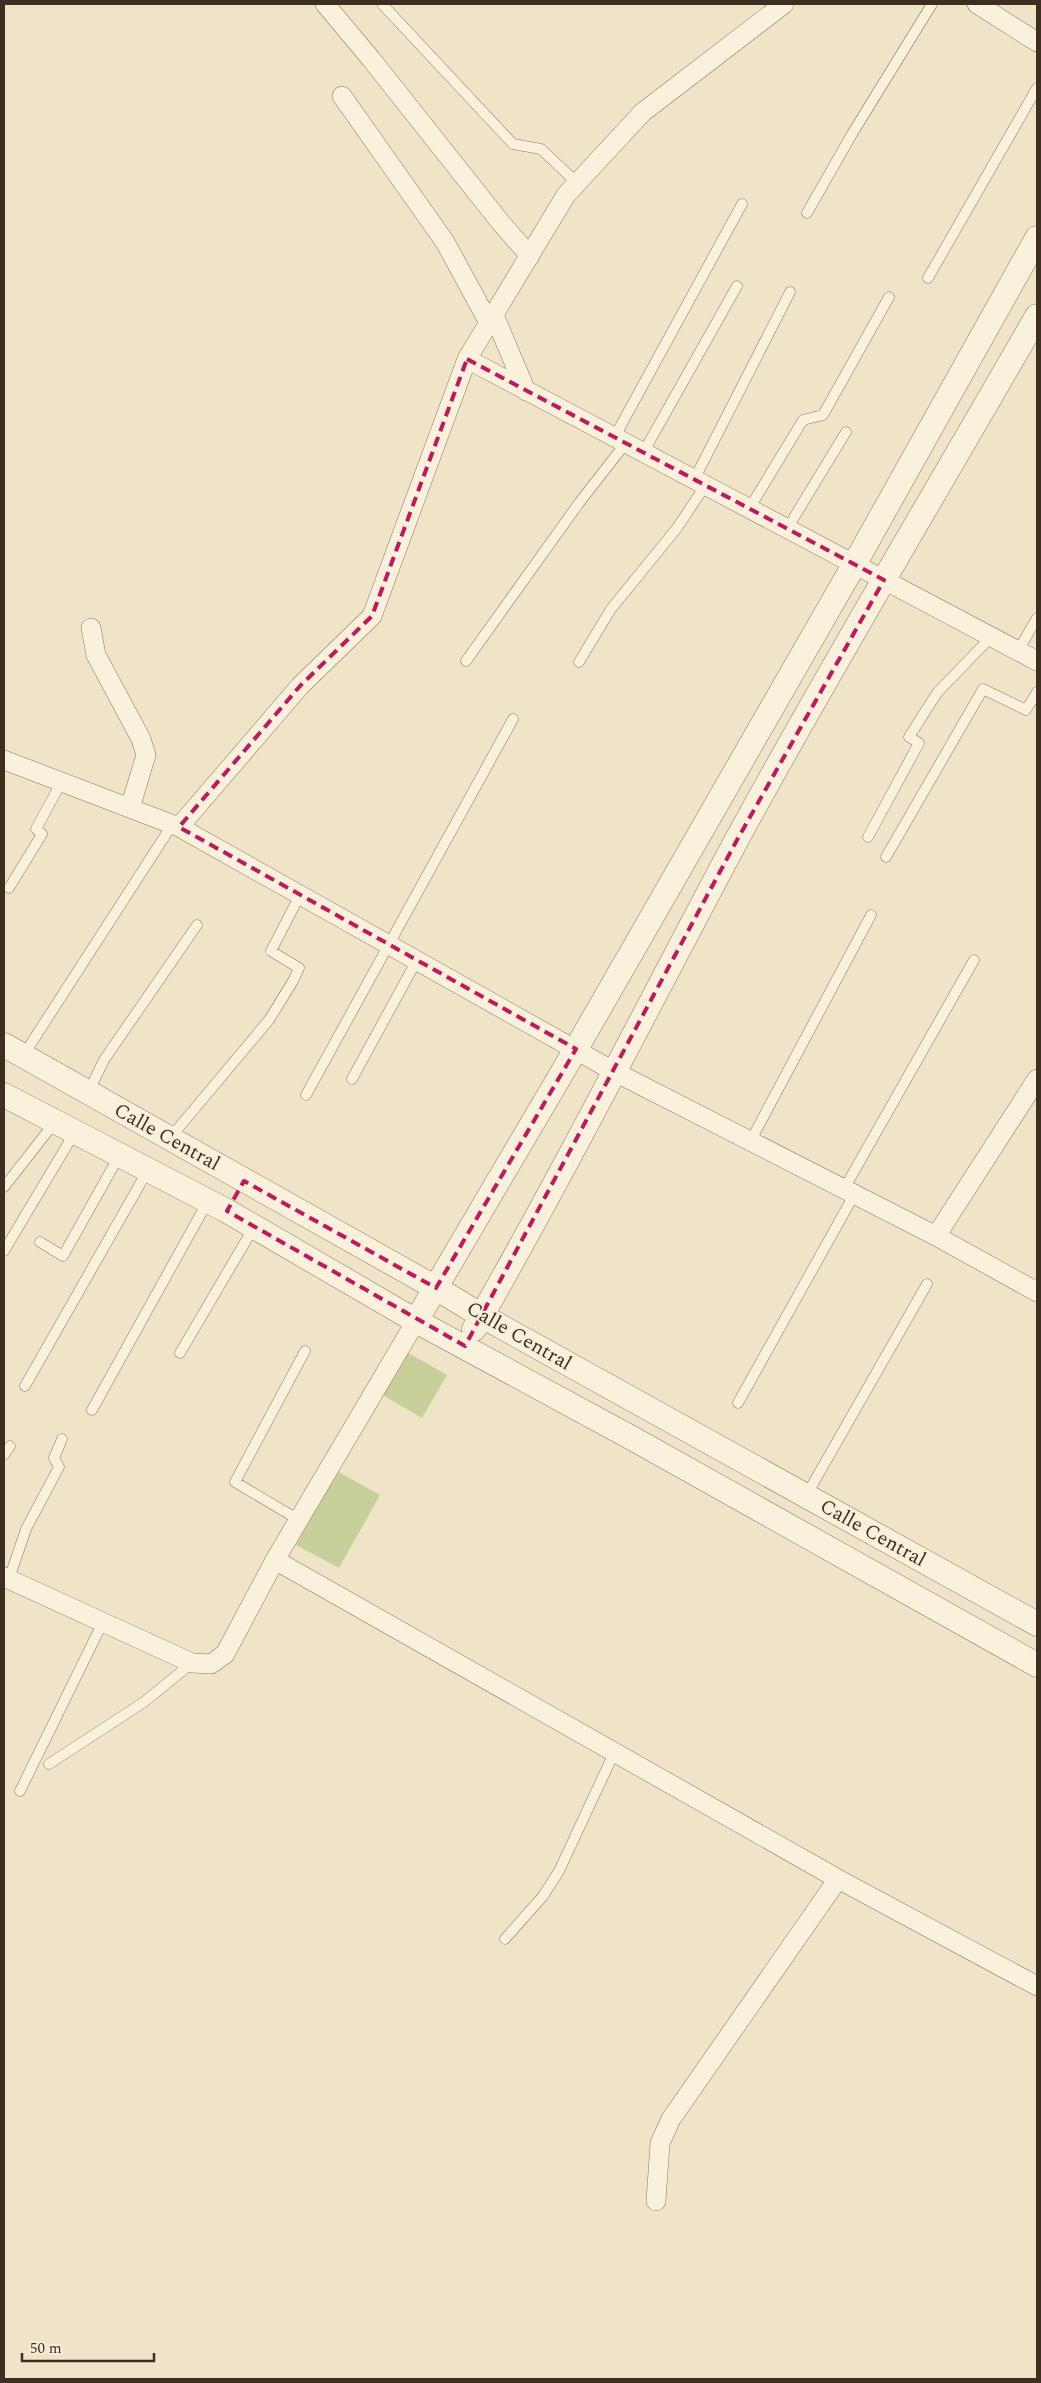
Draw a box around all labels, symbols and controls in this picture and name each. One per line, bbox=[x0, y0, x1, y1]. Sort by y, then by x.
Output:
street label: Calle Central bbox=[108, 1095, 226, 1179]
street label: Calle Central bbox=[461, 1294, 577, 1378]
street label: Calle Central bbox=[814, 1491, 932, 1575]
scale bar bbox=[22, 2330, 155, 2362]
text: 50 m bbox=[30, 2337, 62, 2360]

